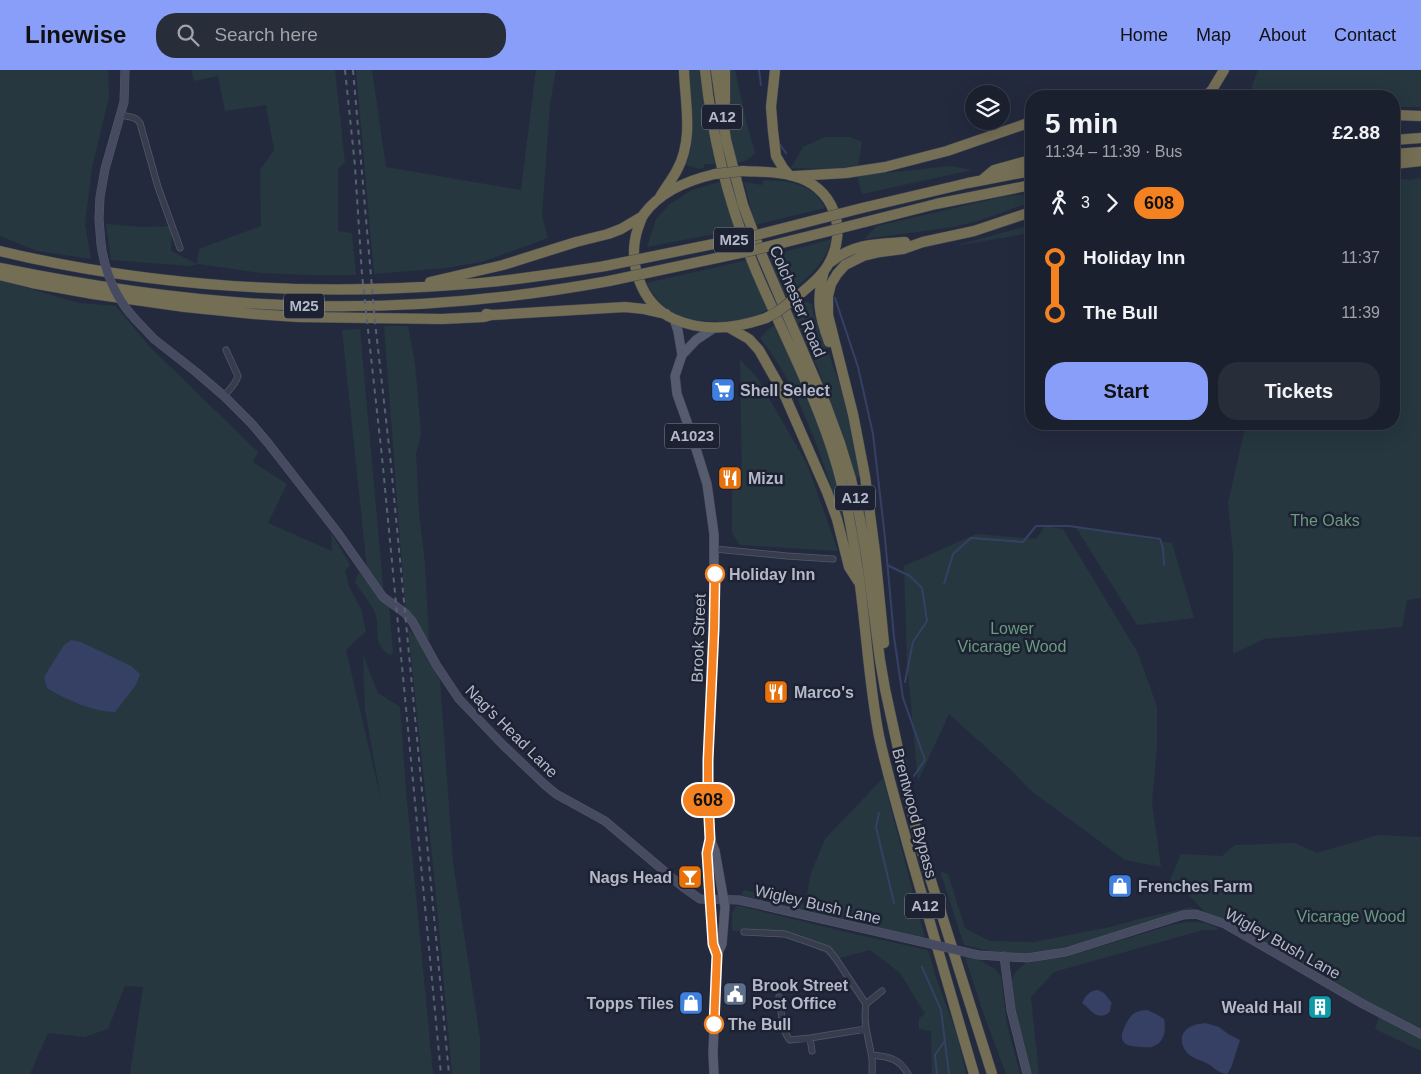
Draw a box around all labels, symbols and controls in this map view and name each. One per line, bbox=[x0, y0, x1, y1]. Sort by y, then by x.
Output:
search box bbox=[156, 13, 506, 58]
text: Linewise bbox=[25, 21, 126, 48]
icon: search bbox=[174, 21, 202, 49]
text: Search here bbox=[214, 24, 318, 45]
text: Home bbox=[1120, 25, 1168, 45]
text: Map bbox=[1196, 25, 1231, 45]
text: About bbox=[1259, 25, 1306, 45]
text: Contact bbox=[1334, 25, 1396, 45]
map controls bbox=[965, 85, 1010, 130]
button: layers bbox=[965, 85, 1010, 130]
road number: A12 bbox=[702, 104, 742, 130]
text: 5 min bbox=[1045, 108, 1118, 139]
text: £2.88 bbox=[1332, 122, 1380, 143]
text: 11:34 – 11:39 · Bus bbox=[1045, 143, 1182, 160]
icon: walk bbox=[1045, 189, 1073, 217]
icon: forward bbox=[1098, 189, 1126, 217]
text: 608 bbox=[1144, 193, 1174, 213]
text: 3 bbox=[1081, 194, 1090, 211]
road number: M25 bbox=[714, 228, 754, 252]
street label: Colchester Road bbox=[766, 243, 829, 359]
text: Holiday Inn bbox=[1083, 247, 1185, 268]
text: 11:37 bbox=[1341, 249, 1380, 266]
road number: M25 bbox=[284, 294, 324, 318]
text: The Bull bbox=[1083, 302, 1158, 323]
text: 11:39 bbox=[1341, 304, 1380, 321]
button: Start bbox=[1045, 362, 1208, 420]
button: Tickets bbox=[1218, 362, 1380, 420]
supermarket icon: Shell Select bbox=[710, 377, 736, 403]
place label: Shell Select bbox=[740, 382, 830, 399]
road number: A1023 bbox=[664, 424, 720, 448]
restaurant icon: Mizu bbox=[717, 465, 743, 491]
place label: Mizu bbox=[748, 470, 784, 487]
road number: A12 bbox=[835, 486, 875, 510]
park label: The Oaks bbox=[1290, 512, 1360, 529]
marker: Holiday Inn bbox=[705, 564, 725, 584]
place label: Holiday Inn bbox=[729, 566, 815, 583]
street label: Brook Street bbox=[688, 593, 709, 683]
park label: Lower Vicarage Wood bbox=[958, 620, 1066, 655]
restaurant icon: Marco's bbox=[763, 679, 789, 705]
street label: Nag's Head Lane bbox=[462, 682, 561, 781]
place label: Marco's bbox=[794, 684, 854, 701]
street label: Brentwood Bypass bbox=[889, 746, 940, 880]
line badge: 608 bbox=[679, 784, 737, 816]
text: 608 bbox=[693, 790, 723, 810]
bar icon: Nags Head bbox=[677, 864, 703, 890]
place label: Nags Head bbox=[589, 869, 672, 886]
shop icon: Frenches Farm bbox=[1107, 873, 1133, 899]
place label: Frenches Farm bbox=[1138, 878, 1253, 895]
street label: Wigley Bush Lane bbox=[753, 882, 883, 927]
road number: A12 bbox=[905, 894, 945, 918]
street label: Wigley Bush Lane bbox=[1222, 905, 1343, 982]
park label: Vicarage Wood bbox=[1297, 908, 1405, 925]
place label: Brook Street Post Office bbox=[752, 977, 849, 1012]
public building icon: Brook Street Post Office bbox=[722, 981, 748, 1007]
shop icon: Topps Tiles bbox=[678, 990, 704, 1016]
building icon: Weald Hall bbox=[1307, 994, 1333, 1020]
place label: Topps Tiles bbox=[587, 995, 674, 1012]
place label: Weald Hall bbox=[1221, 999, 1302, 1016]
marker: The Bull bbox=[704, 1014, 724, 1034]
place label: The Bull bbox=[728, 1016, 791, 1033]

